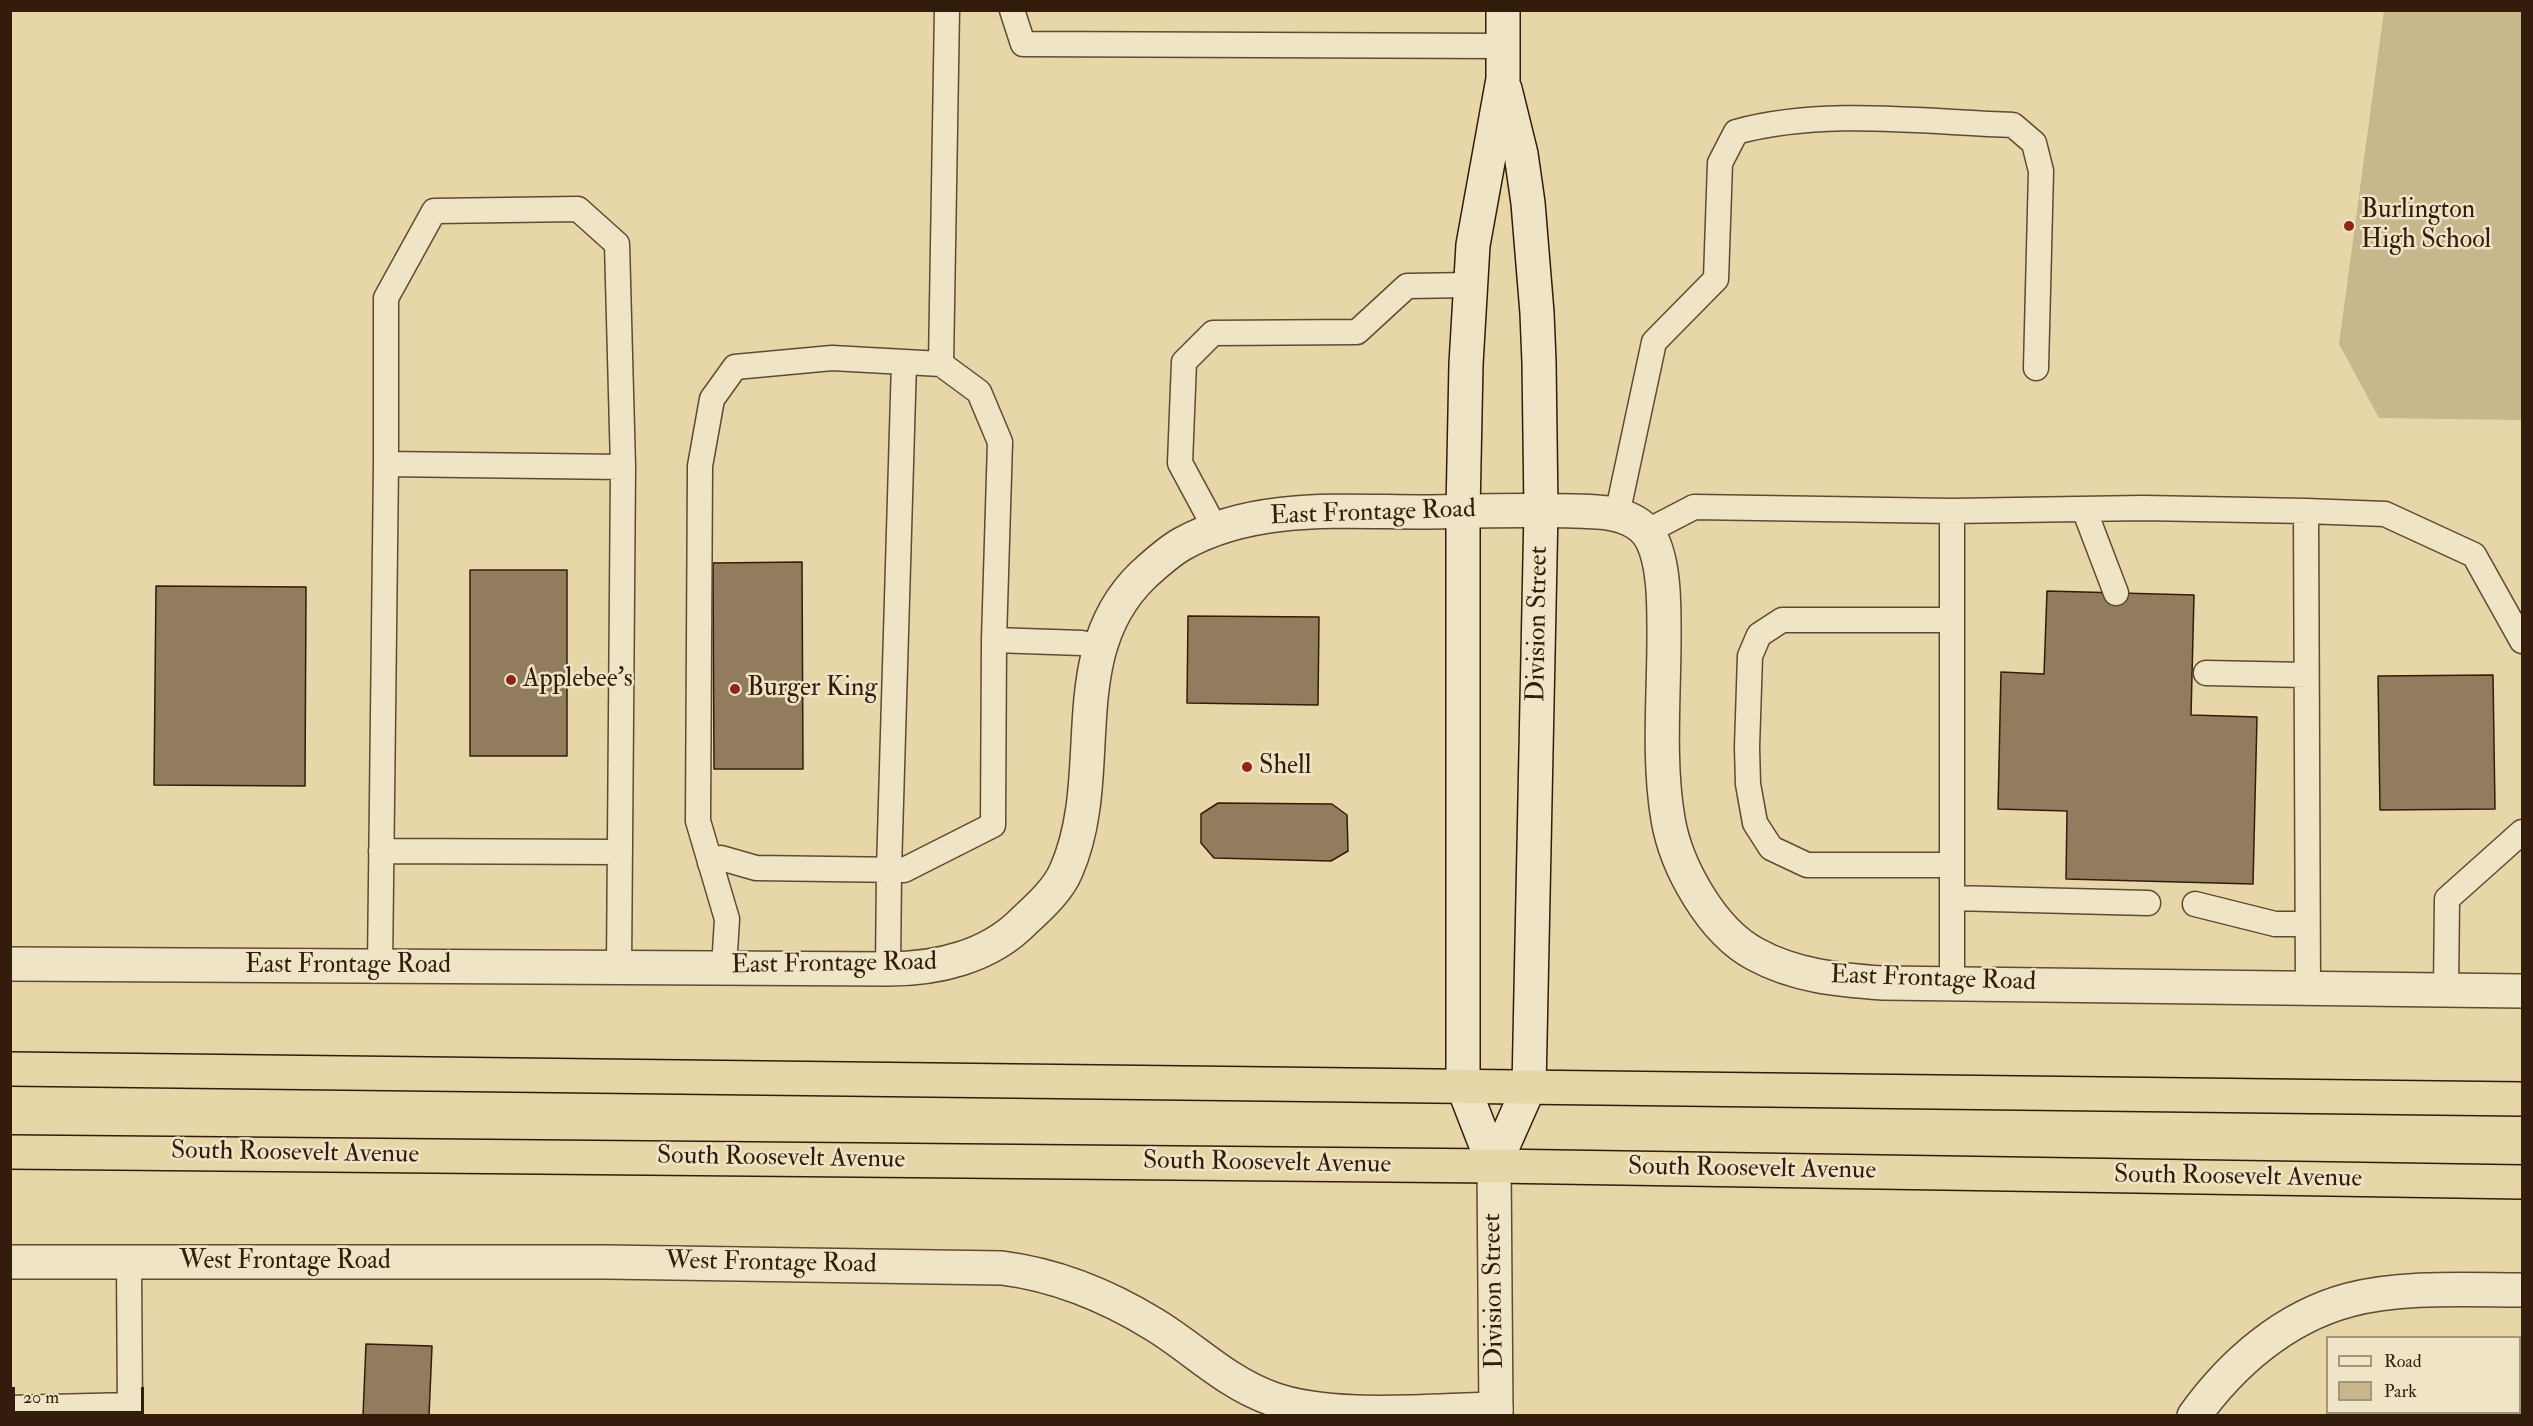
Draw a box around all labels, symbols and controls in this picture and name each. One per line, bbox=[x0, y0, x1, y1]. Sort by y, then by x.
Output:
place label: Burlington High School bbox=[2361, 195, 2491, 256]
marker: Burlington High School bbox=[2342, 219, 2356, 233]
street label: East Frontage Road bbox=[1270, 495, 1476, 533]
street label: Division Street bbox=[1522, 546, 1556, 702]
place label: Applebee's bbox=[523, 664, 633, 696]
marker: Applebee's bbox=[504, 673, 518, 687]
place label: Burger King bbox=[747, 673, 877, 705]
marker: Burger King bbox=[728, 682, 742, 696]
place label: Shell bbox=[1259, 751, 1311, 783]
marker: Shell bbox=[1240, 760, 1254, 774]
street label: East Frontage Road bbox=[731, 948, 937, 982]
street label: East Frontage Road bbox=[245, 950, 451, 982]
street label: East Frontage Road bbox=[1830, 961, 2036, 999]
street label: South Roosevelt Avenue bbox=[170, 1136, 420, 1172]
street label: South Roosevelt Avenue bbox=[656, 1141, 906, 1177]
street label: South Roosevelt Avenue bbox=[1142, 1146, 1392, 1182]
street label: South Roosevelt Avenue bbox=[1627, 1152, 1877, 1188]
street label: South Roosevelt Avenue bbox=[2113, 1160, 2363, 1196]
street label: Division Street bbox=[1478, 1213, 1512, 1369]
street label: West Frontage Road bbox=[179, 1246, 391, 1278]
street label: West Frontage Road bbox=[665, 1247, 877, 1281]
legend bbox=[2326, 1336, 2521, 1414]
text: Road bbox=[2384, 1350, 2422, 1373]
scale bar bbox=[15, 1375, 147, 1413]
text: Park bbox=[2384, 1380, 2417, 1403]
text: 20 m bbox=[23, 1386, 59, 1409]

